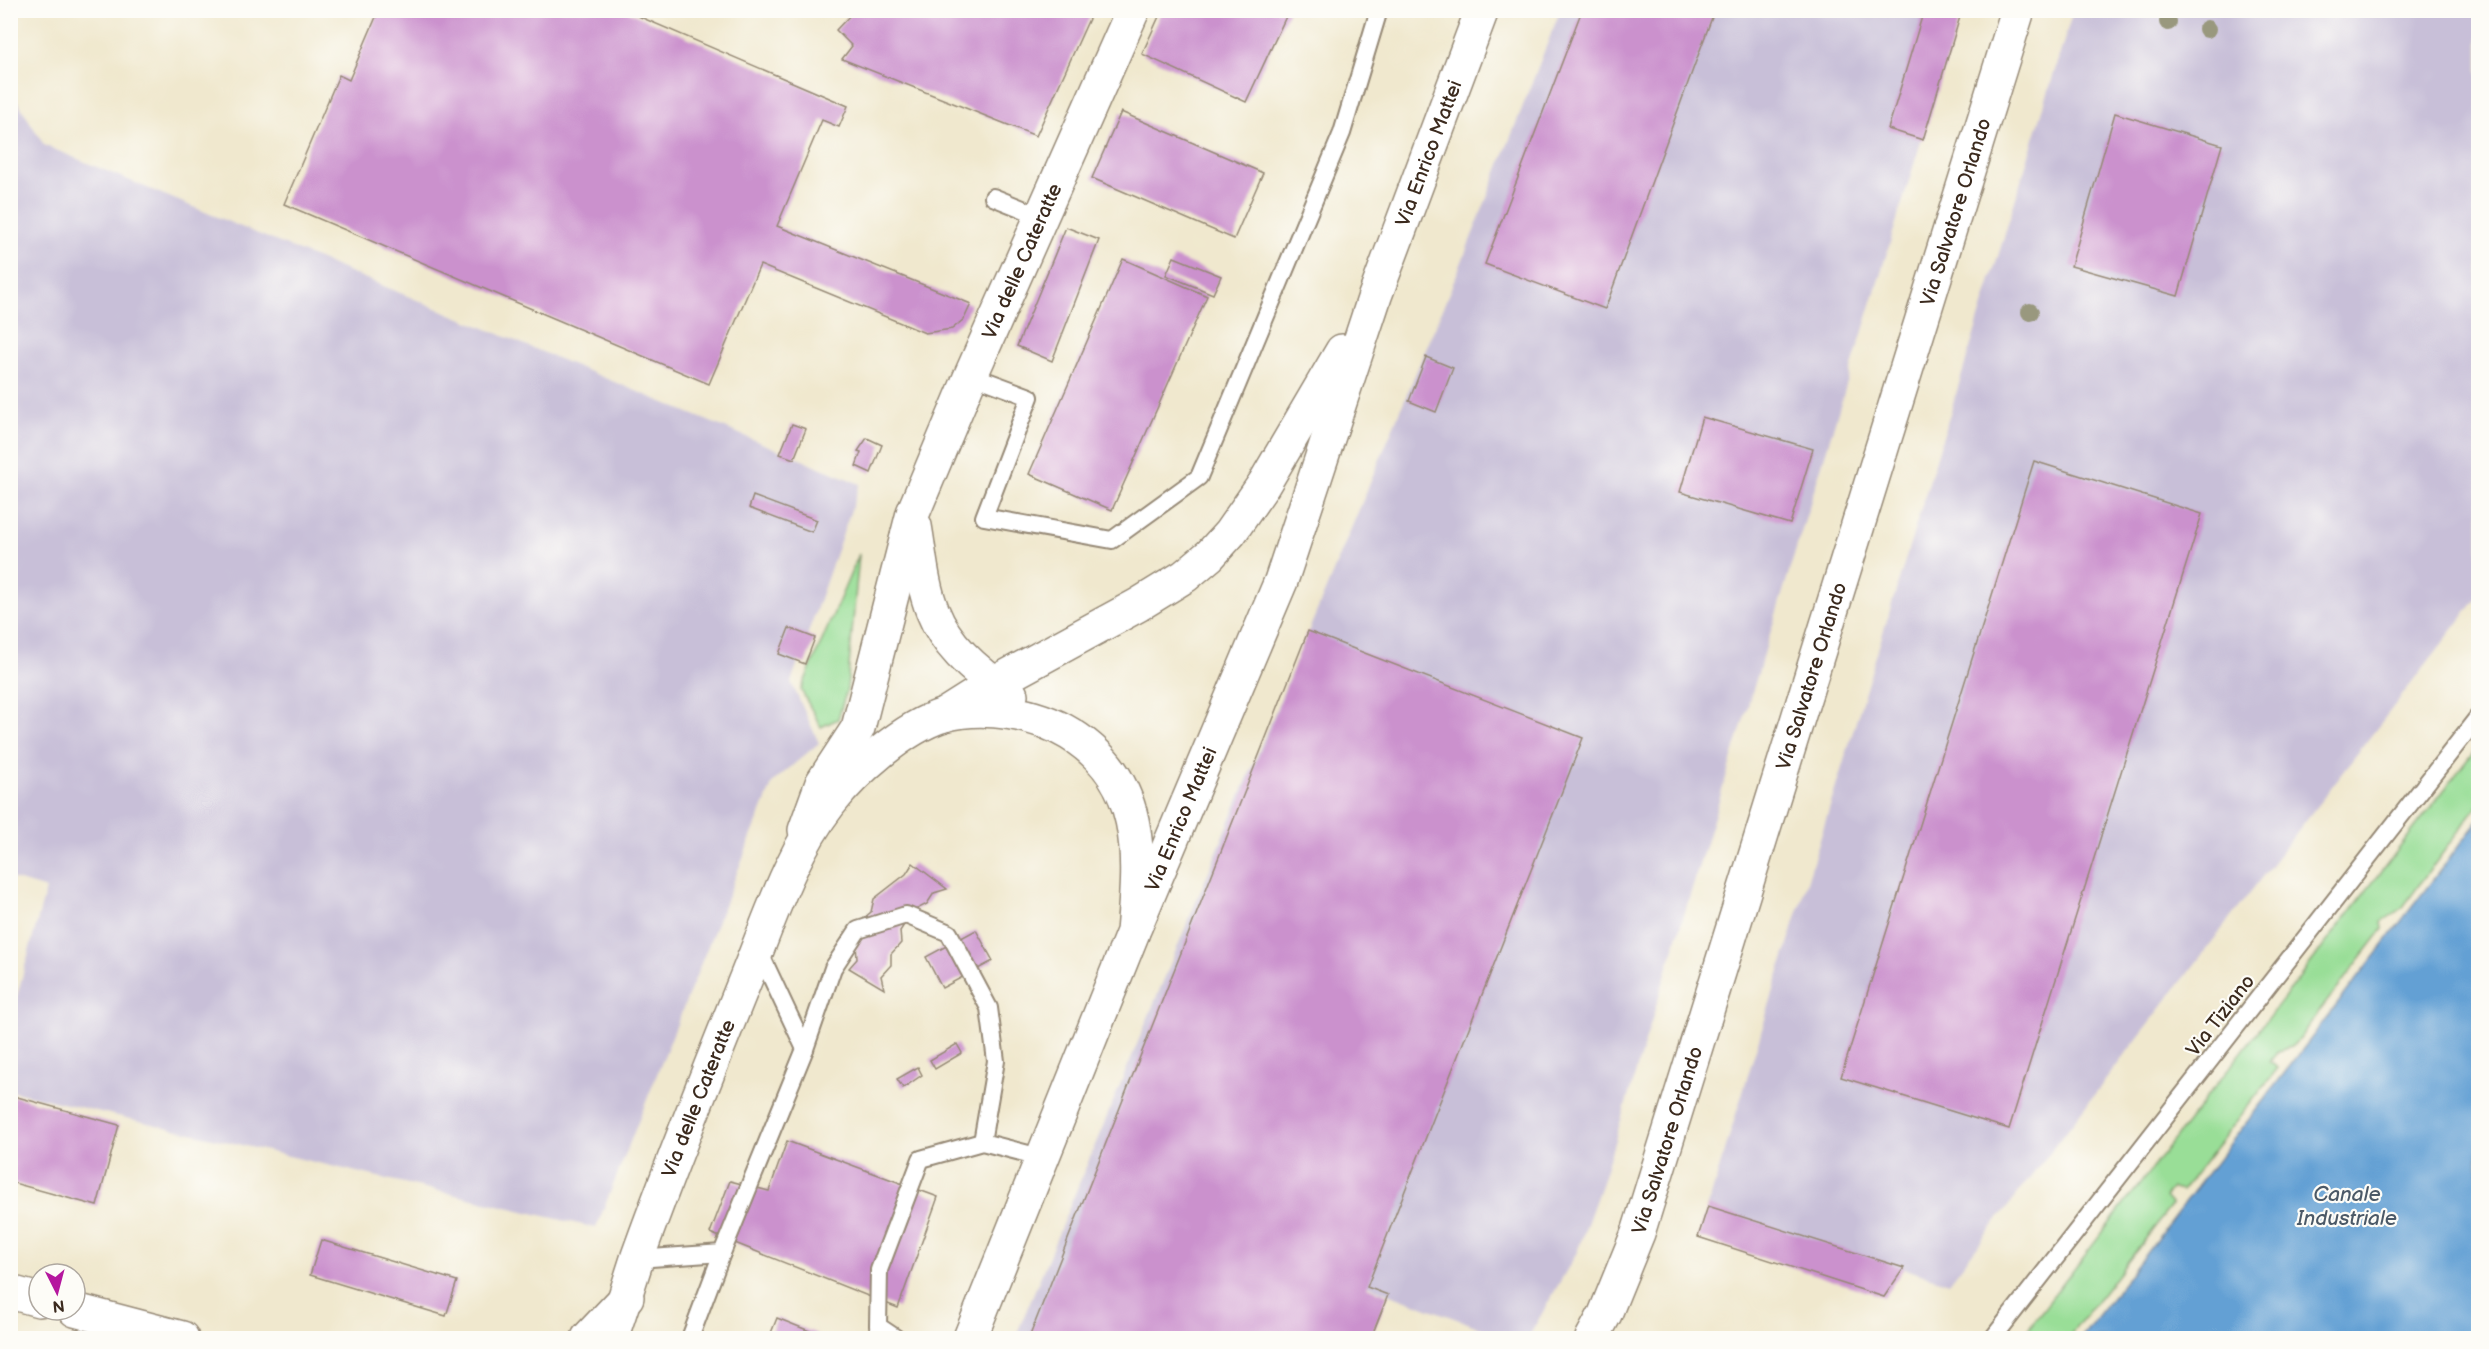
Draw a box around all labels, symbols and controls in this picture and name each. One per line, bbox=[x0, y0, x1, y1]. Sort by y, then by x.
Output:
street label: Via Enrico Mattei bbox=[1391, 77, 1468, 230]
street label: Via Salvatore Orlando bbox=[1916, 115, 1997, 309]
street label: Via delle Cateratte bbox=[977, 180, 1068, 343]
street label: Via Salvatore Orlando bbox=[1772, 580, 1852, 773]
street label: Via Enrico Mattei bbox=[1140, 744, 1222, 895]
street label: Via Tiziano bbox=[2181, 970, 2260, 1061]
street label: Via delle Cateratte bbox=[657, 1016, 741, 1181]
street label: Via Salvatore Orlando bbox=[1627, 1044, 1708, 1237]
water label: Canale Industriale bbox=[2296, 1182, 2397, 1231]
north arrow bbox=[27, 1262, 87, 1322]
text: N bbox=[51, 1295, 65, 1316]

